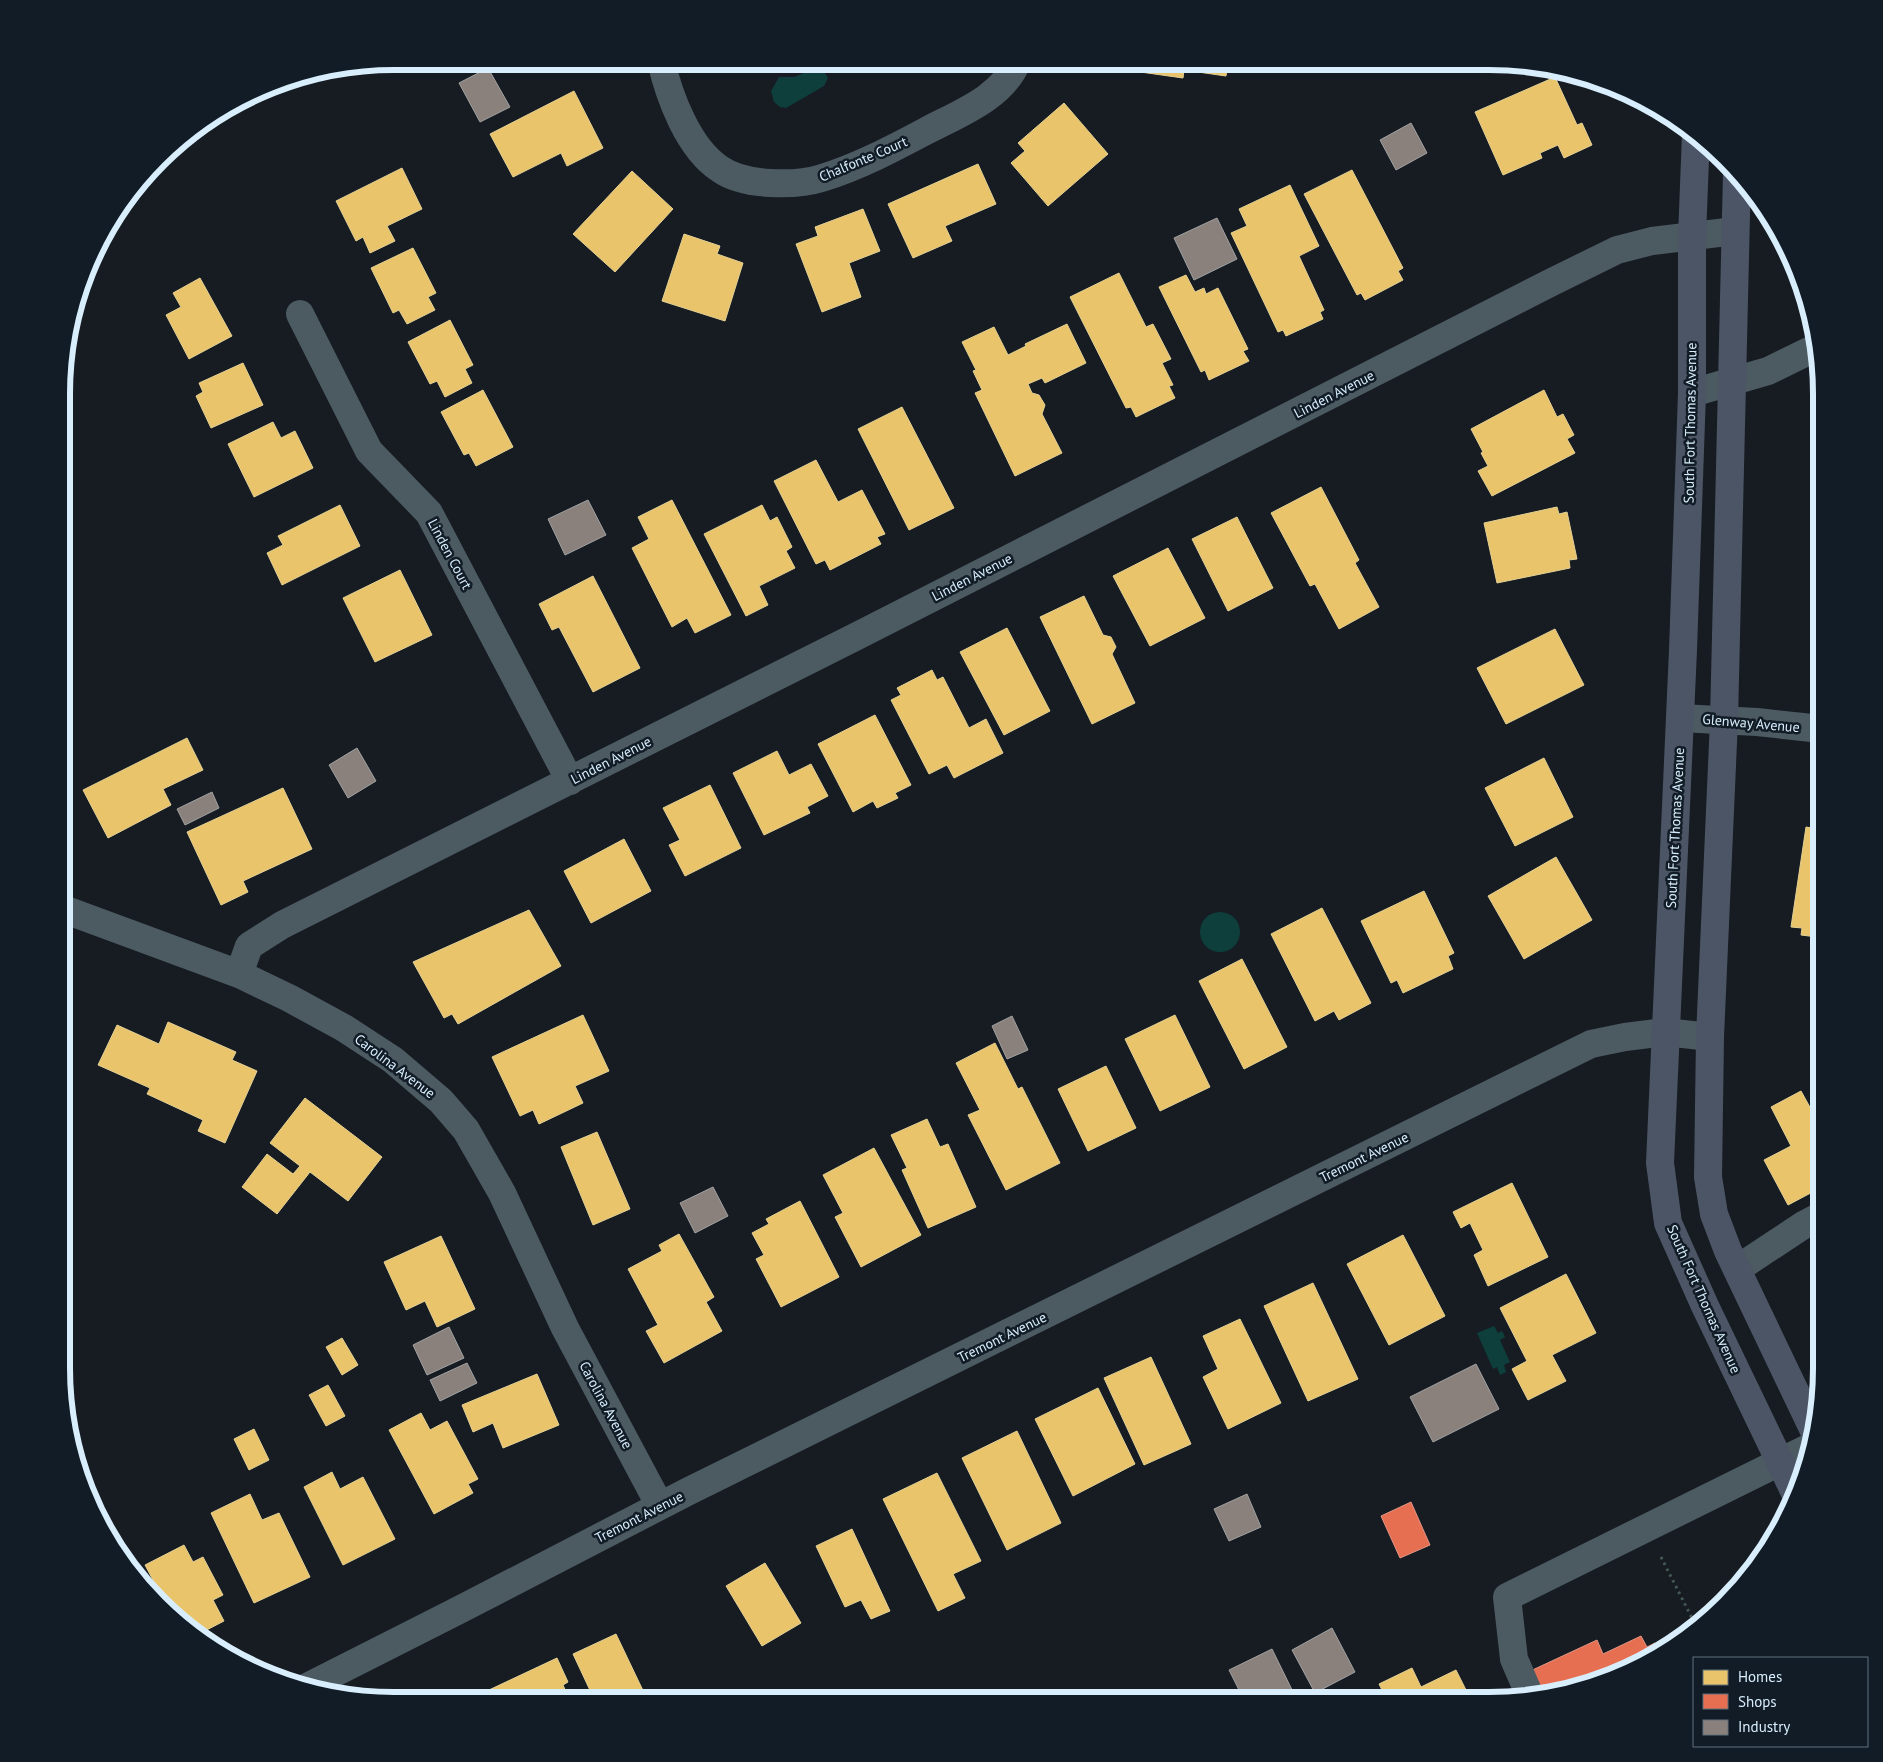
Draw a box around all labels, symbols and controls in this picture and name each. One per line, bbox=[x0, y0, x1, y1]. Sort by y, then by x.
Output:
street label: Chalfonte Court bbox=[816, 132, 910, 186]
street label: South Fort Thomas Avenue bbox=[1680, 342, 1700, 504]
street label: Linden Avenue bbox=[1291, 366, 1377, 422]
street label: Linden Court bbox=[424, 516, 476, 593]
street label: Linden Avenue bbox=[929, 549, 1015, 605]
street label: Glenway Avenue bbox=[1702, 710, 1800, 736]
street label: Linden Avenue bbox=[568, 732, 654, 788]
street label: South Fort Thomas Avenue bbox=[1662, 747, 1688, 909]
street label: Carolina Avenue bbox=[351, 1030, 439, 1102]
street label: Tremont Avenue bbox=[1317, 1128, 1411, 1186]
street label: South Fort Thomas Avenue bbox=[1663, 1222, 1745, 1376]
street label: Tremont Avenue bbox=[955, 1308, 1049, 1366]
street label: Carolina Avenue bbox=[575, 1358, 637, 1452]
street label: Tremont Avenue bbox=[592, 1487, 686, 1547]
legend bbox=[1693, 1657, 1868, 1747]
text: Homes bbox=[1738, 1667, 1782, 1686]
text: Shops bbox=[1738, 1692, 1777, 1711]
text: Industry bbox=[1738, 1717, 1790, 1736]

